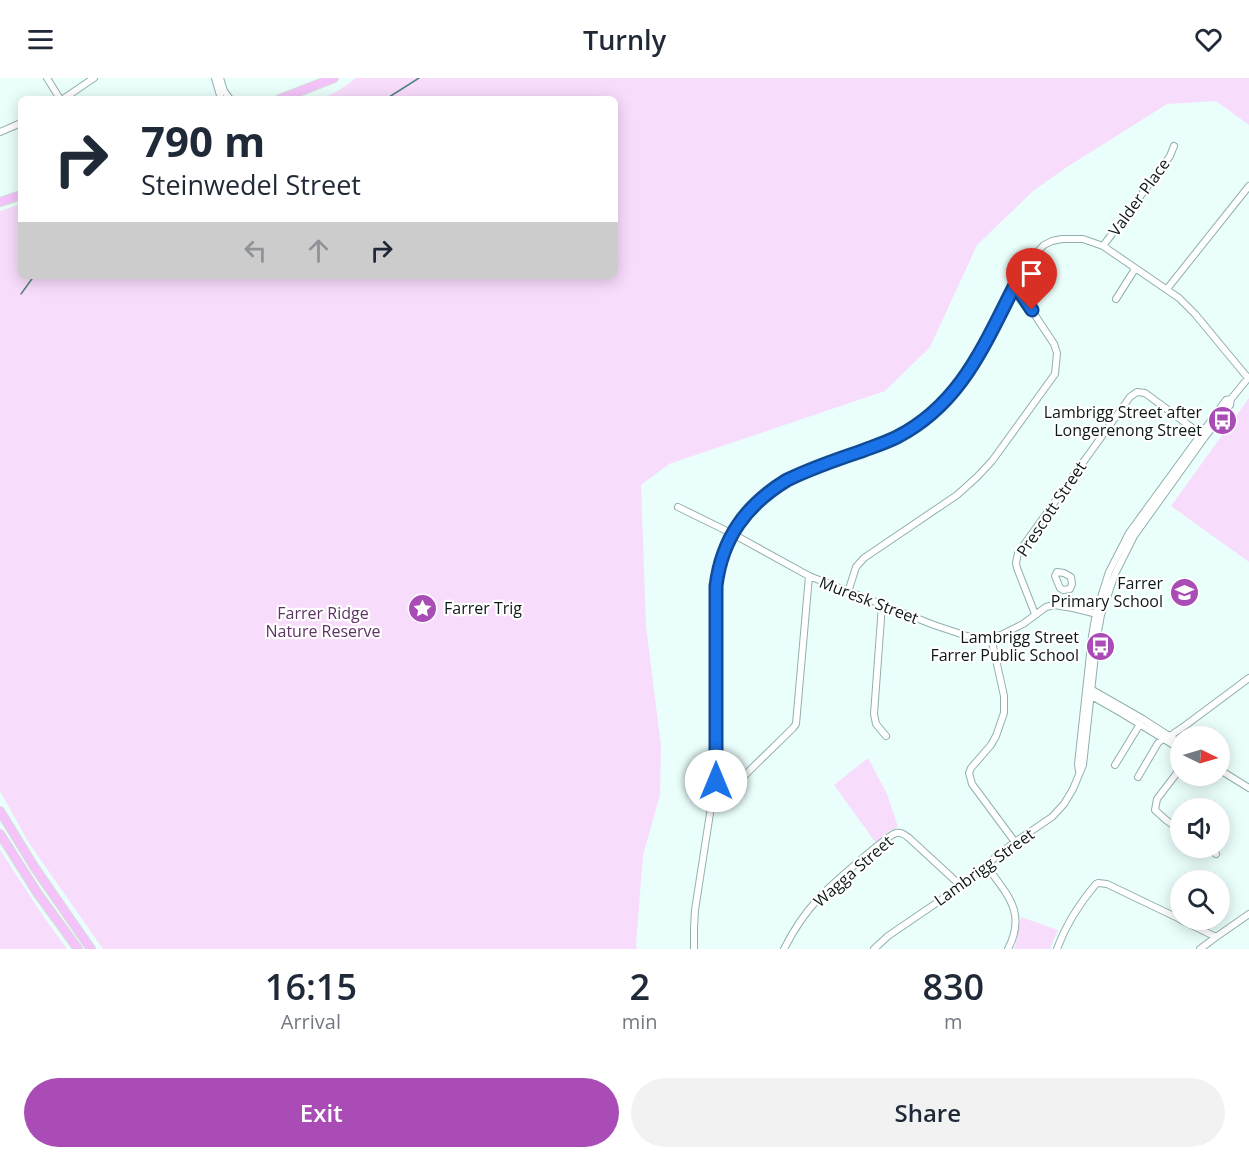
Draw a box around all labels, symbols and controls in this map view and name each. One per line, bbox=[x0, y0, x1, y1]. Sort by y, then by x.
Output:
text: Turnly bbox=[583, 21, 666, 58]
icon: menu bbox=[24, 23, 57, 56]
icon: heart bbox=[1192, 23, 1225, 56]
text: 790 m bbox=[141, 112, 265, 169]
icon: right bbox=[42, 120, 120, 198]
street label: Valder Place bbox=[1103, 154, 1175, 240]
text: Steinwedel Street bbox=[141, 166, 361, 203]
icon: left bbox=[239, 234, 272, 267]
icon: ahead bbox=[302, 234, 335, 267]
icon: right bbox=[365, 234, 398, 267]
pin bbox=[1006, 248, 1057, 310]
icon: arrive bbox=[1015, 257, 1048, 290]
place label: Lambrigg Street after Longerenong Street bbox=[1044, 401, 1202, 441]
bus stop icon: Lambrigg Street after Longerenong Street bbox=[1207, 405, 1239, 437]
street label: Prescott Street bbox=[1011, 457, 1091, 561]
street label: Muresk Street bbox=[816, 571, 922, 629]
place label: Farrer Primary School bbox=[1051, 572, 1163, 612]
school or university icon: Farrer Primary School bbox=[1168, 576, 1200, 608]
place icon: Farrer Trig bbox=[407, 592, 439, 624]
place label: Farrer Trig bbox=[444, 597, 522, 619]
park label: Farrer Ridge Nature Reserve bbox=[265, 602, 381, 642]
place label: Lambrigg Street Farrer Public School bbox=[930, 626, 1079, 666]
bus stop icon: Lambrigg Street Farrer Public School bbox=[1084, 630, 1116, 662]
north arrow bbox=[1170, 726, 1230, 786]
map controls bbox=[1170, 726, 1230, 930]
position arrow bbox=[684, 749, 748, 813]
button: sound bbox=[1170, 798, 1230, 858]
street label: Lambrigg Street bbox=[930, 823, 1039, 911]
street label: Wagga Street bbox=[809, 830, 898, 912]
button: search bbox=[1170, 870, 1230, 930]
text: 16:15 bbox=[265, 962, 357, 1011]
text: 2 bbox=[629, 962, 650, 1011]
text: 830 bbox=[922, 962, 984, 1011]
text: Arrival bbox=[281, 1008, 341, 1035]
text: min bbox=[622, 1008, 658, 1035]
text: m bbox=[944, 1008, 963, 1035]
button: Exit bbox=[24, 1078, 619, 1147]
button: Share bbox=[631, 1078, 1225, 1147]

